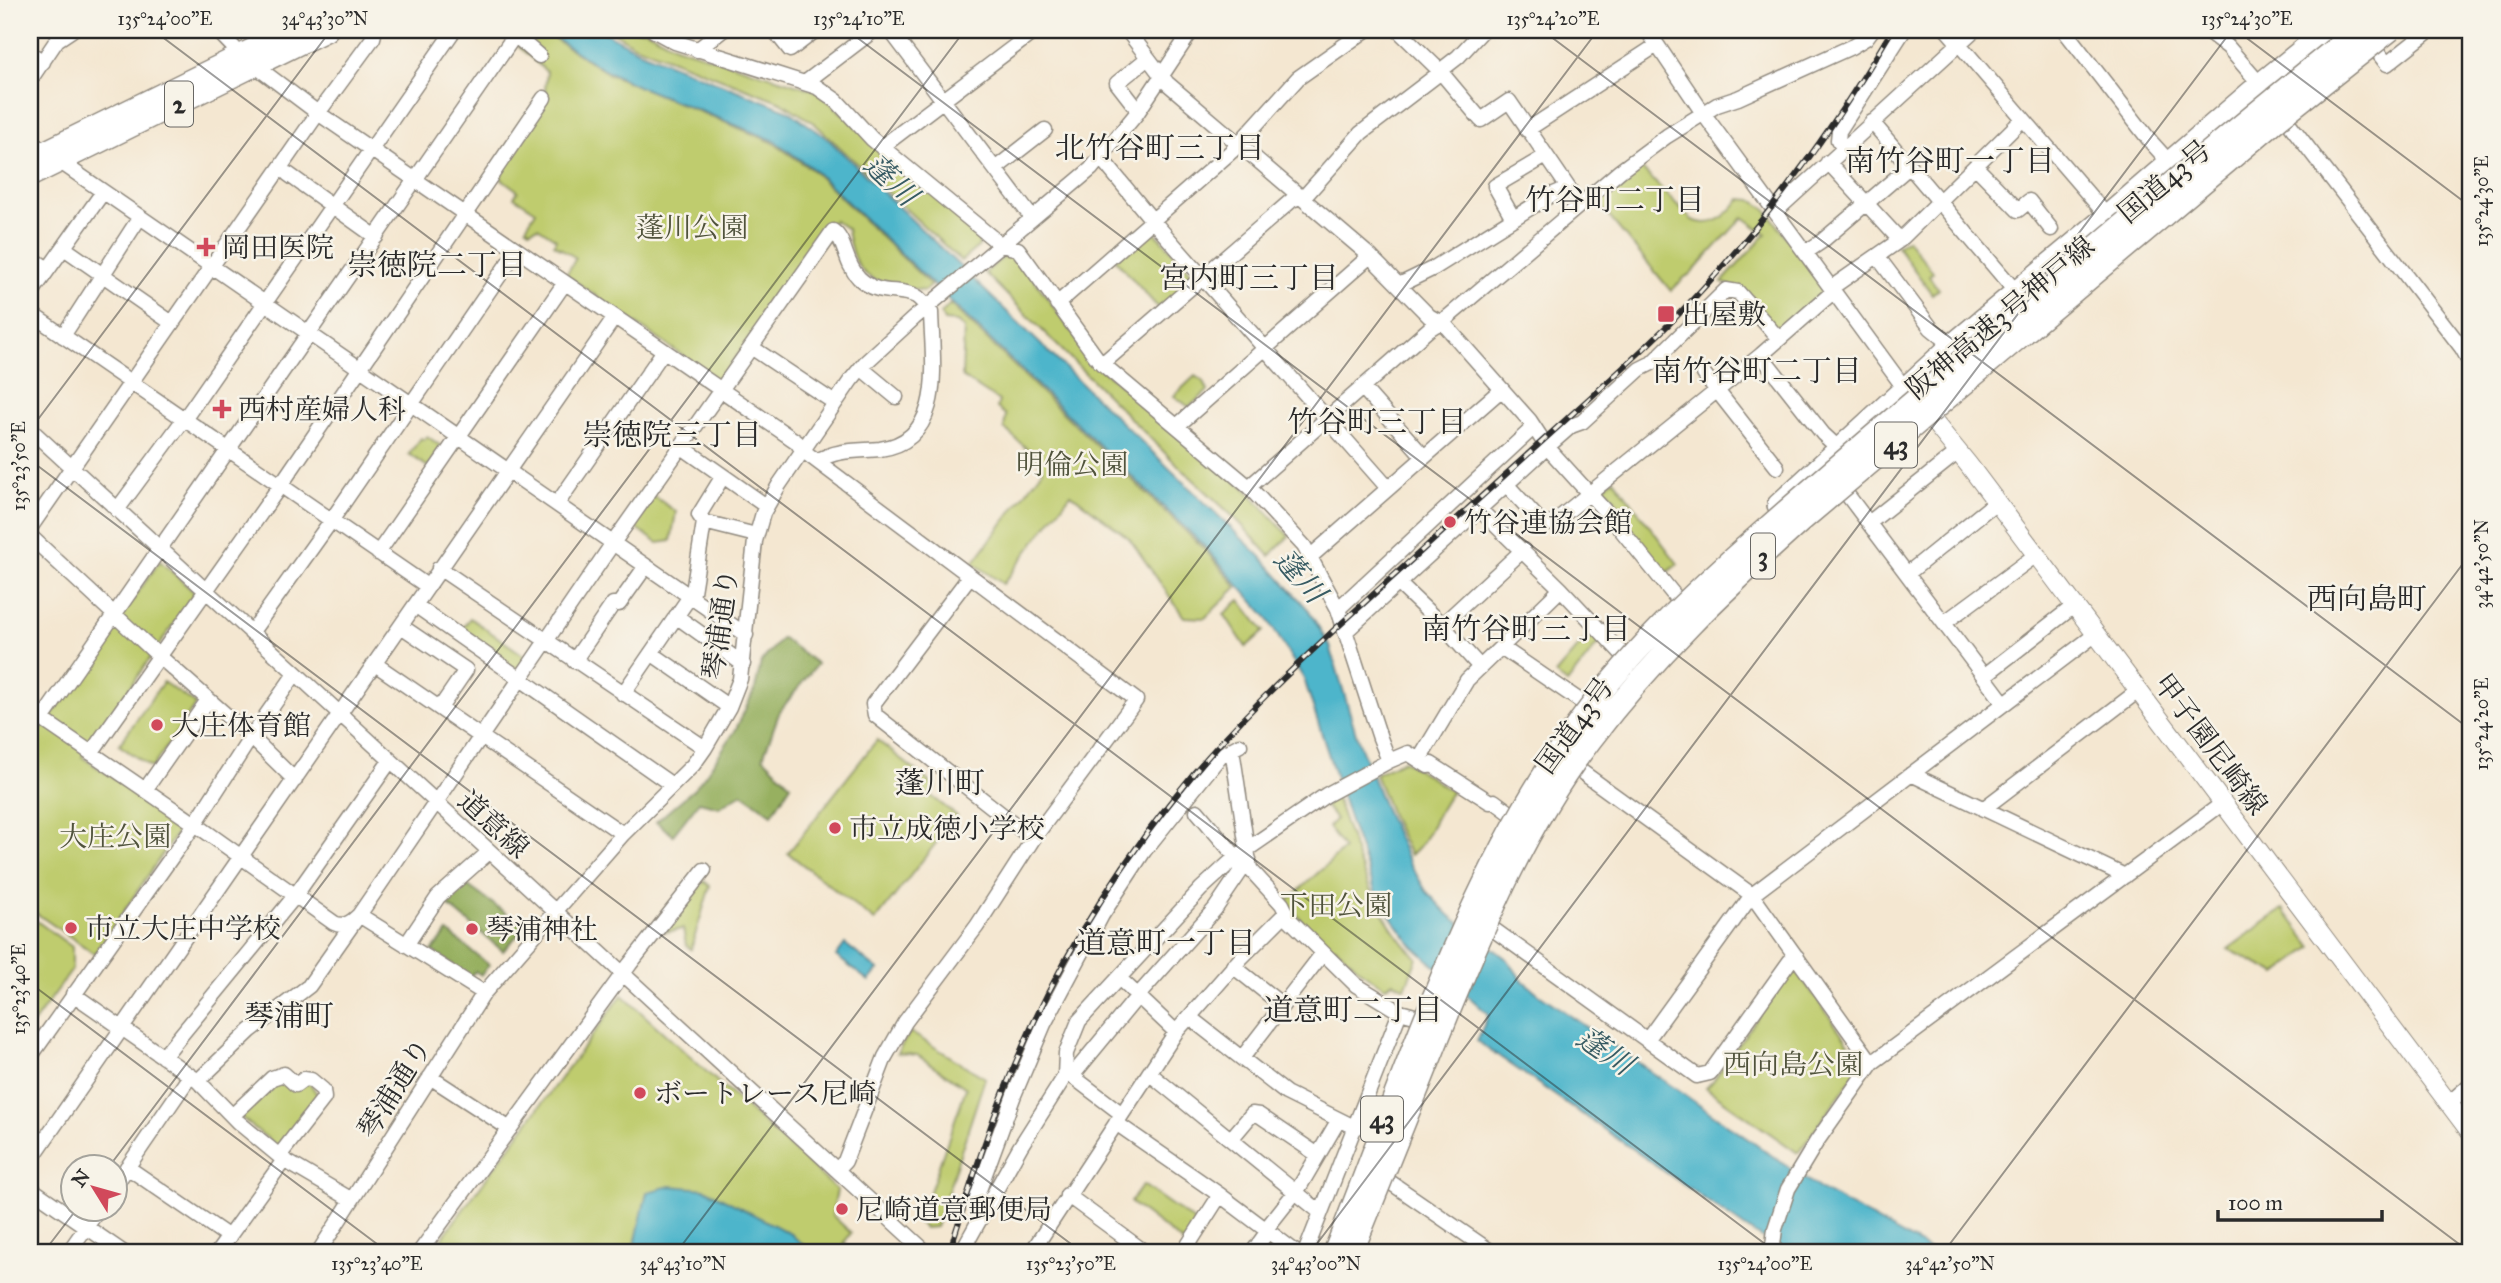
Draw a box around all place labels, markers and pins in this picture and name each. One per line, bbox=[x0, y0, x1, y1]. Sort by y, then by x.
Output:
place label: 岡田医院 bbox=[222, 230, 334, 265]
marker: 岡田医院 bbox=[196, 237, 216, 257]
place label: 出屋敷 bbox=[1682, 297, 1766, 332]
marker: 出屋敷 bbox=[1656, 304, 1676, 324]
place label: 西村産婦人科 bbox=[238, 392, 406, 427]
marker: 西村産婦人科 bbox=[212, 399, 232, 419]
place label: 竹谷連協会館 bbox=[1464, 505, 1632, 540]
marker: 竹谷連協会館 bbox=[1442, 514, 1458, 530]
place label: 大庄体育館 bbox=[171, 708, 311, 743]
marker: 大庄体育館 bbox=[149, 717, 165, 733]
place label: 市立成徳小学校 bbox=[849, 811, 1045, 846]
marker: 市立成徳小学校 bbox=[827, 820, 843, 836]
place label: 市立大庄中学校 bbox=[85, 911, 281, 946]
place label: 琴浦神社 bbox=[486, 912, 598, 947]
marker: 市立大庄中学校 bbox=[63, 920, 79, 936]
marker: 琴浦神社 bbox=[464, 921, 480, 937]
place label: ボートレース尼崎 bbox=[654, 1076, 877, 1111]
marker: ボートレース尼崎 bbox=[632, 1085, 648, 1101]
place label: 尼崎道意郵便局 bbox=[856, 1192, 1052, 1227]
marker: 尼崎道意郵便局 bbox=[834, 1201, 850, 1217]

